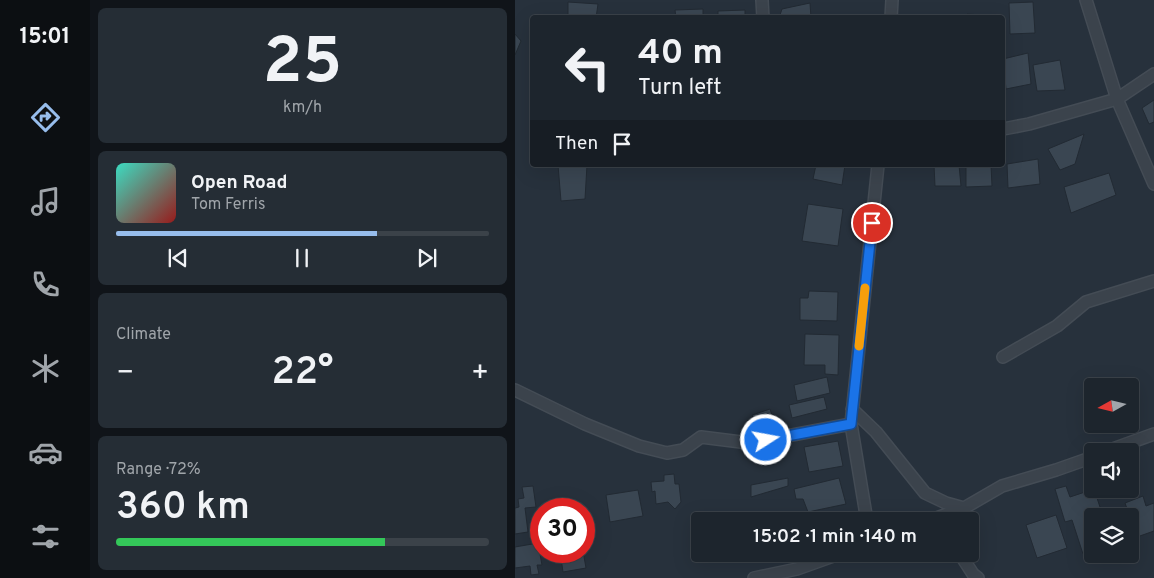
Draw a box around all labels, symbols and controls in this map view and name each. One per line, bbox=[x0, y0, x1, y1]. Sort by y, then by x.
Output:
text: 15:01 bbox=[20, 24, 70, 51]
text: 25 bbox=[263, 24, 342, 106]
text: 40 m bbox=[638, 32, 723, 76]
icon: left bbox=[555, 35, 620, 100]
text: Turn left bbox=[638, 75, 721, 102]
text: km/h bbox=[283, 98, 322, 118]
icon: directions bbox=[28, 100, 63, 135]
icon: arrive bbox=[608, 130, 636, 158]
text: Then bbox=[555, 132, 598, 156]
text: Open Road bbox=[191, 171, 287, 195]
icon: music bbox=[28, 184, 63, 219]
text: Tom Ferris bbox=[191, 195, 265, 215]
pin bbox=[851, 202, 893, 244]
icon: arrive bbox=[858, 209, 886, 237]
icon: previous bbox=[164, 244, 192, 272]
icon: pause bbox=[288, 244, 316, 272]
icon: next bbox=[413, 244, 441, 272]
icon: phone bbox=[28, 267, 63, 302]
text: Climate bbox=[116, 325, 171, 345]
text: 22° bbox=[271, 349, 334, 398]
icon: climate bbox=[28, 351, 63, 386]
text: − bbox=[116, 356, 134, 392]
text: + bbox=[471, 356, 489, 392]
north arrow bbox=[1084, 378, 1139, 432]
map controls bbox=[1084, 378, 1139, 563]
position arrow bbox=[739, 413, 791, 465]
icon: car bbox=[28, 435, 63, 470]
button: sound bbox=[1084, 443, 1139, 498]
text: Range · 72% bbox=[116, 460, 201, 480]
text: 360 km bbox=[116, 484, 250, 533]
speed limit sign: 30 bbox=[530, 498, 595, 563]
button: layers bbox=[1084, 508, 1139, 563]
icon: filters bbox=[28, 519, 63, 554]
text: 15:02 · 1 min · 140 m bbox=[753, 525, 917, 549]

